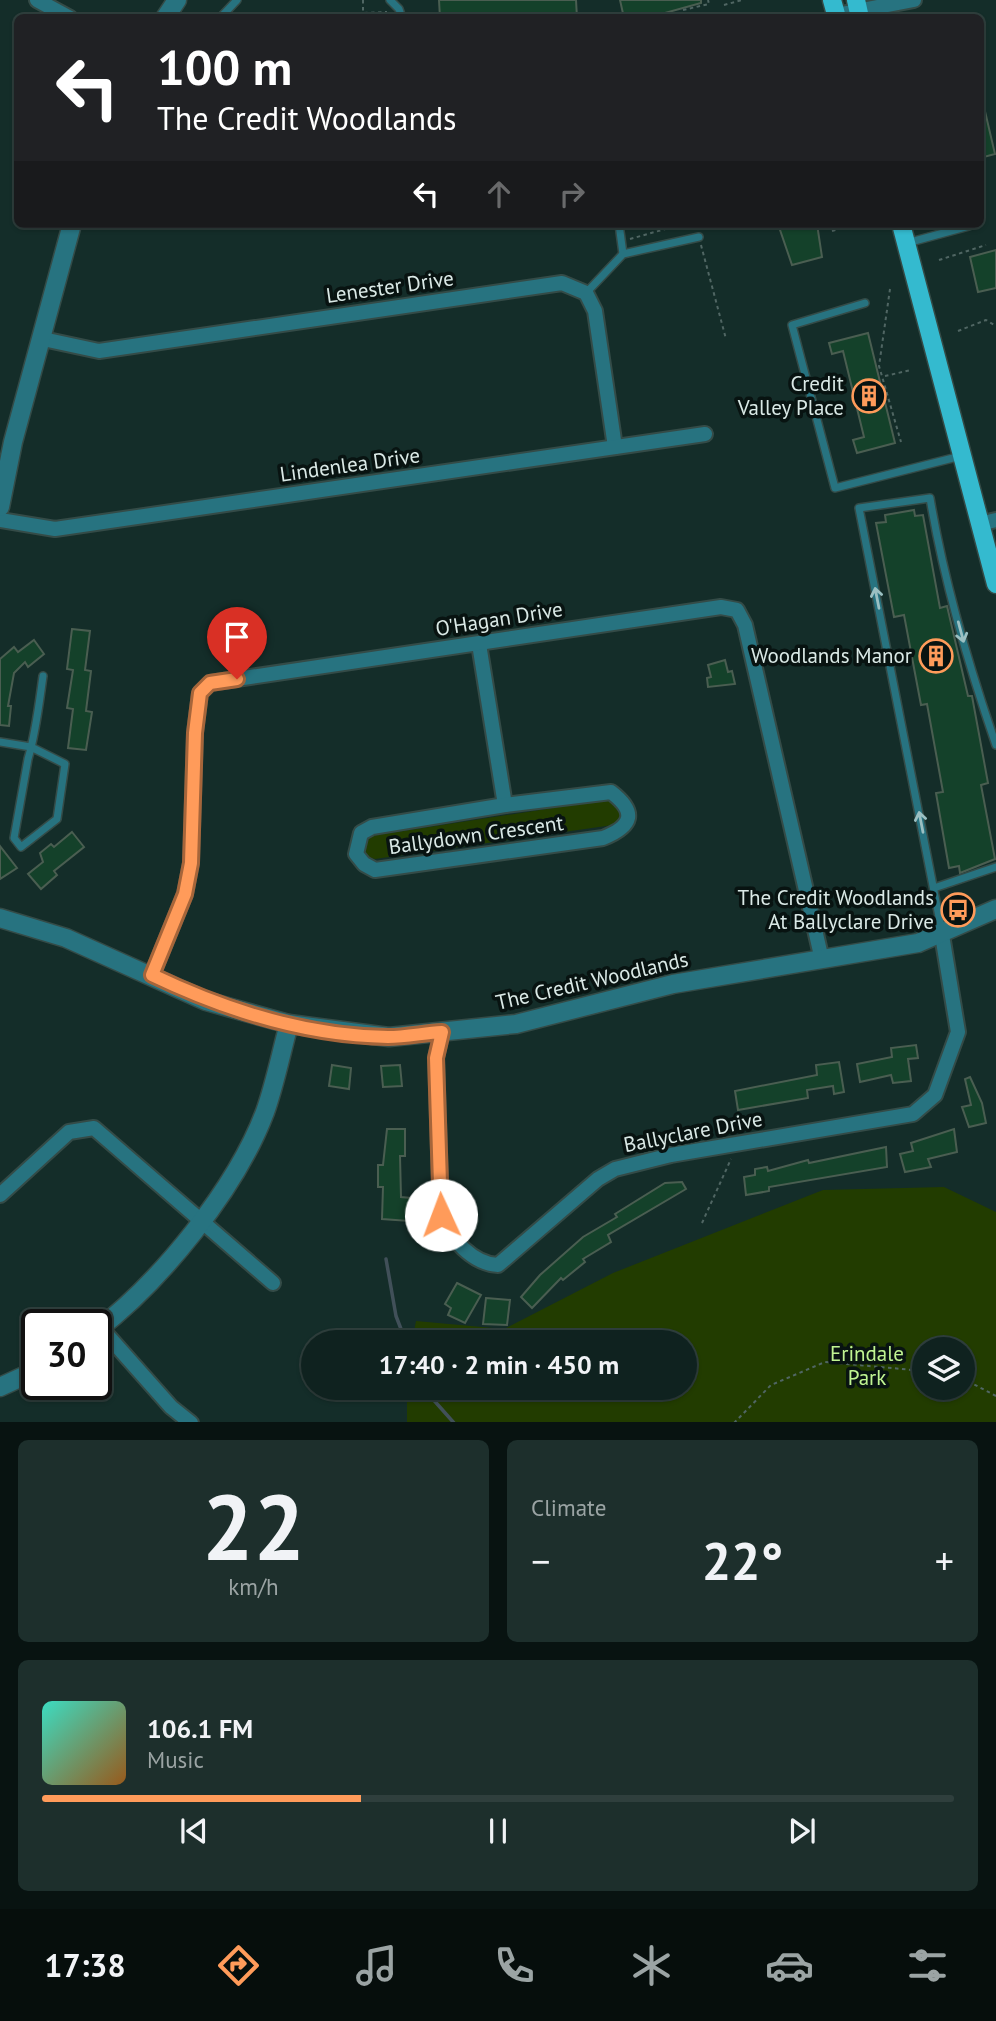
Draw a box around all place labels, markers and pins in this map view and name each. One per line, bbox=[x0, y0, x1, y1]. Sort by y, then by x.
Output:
place label: Credit Valley Place bbox=[737, 370, 844, 421]
building icon: Credit Valley Place bbox=[850, 377, 888, 415]
pin bbox=[207, 607, 267, 679]
building icon: Woodlands Manor bbox=[917, 637, 955, 675]
place label: Woodlands Manor bbox=[751, 642, 912, 669]
place label: The Credit Woodlands At Ballyclare Drive bbox=[737, 884, 934, 935]
bus stop icon: The Credit Woodlands At Ballyclare Drive bbox=[939, 891, 977, 929]

